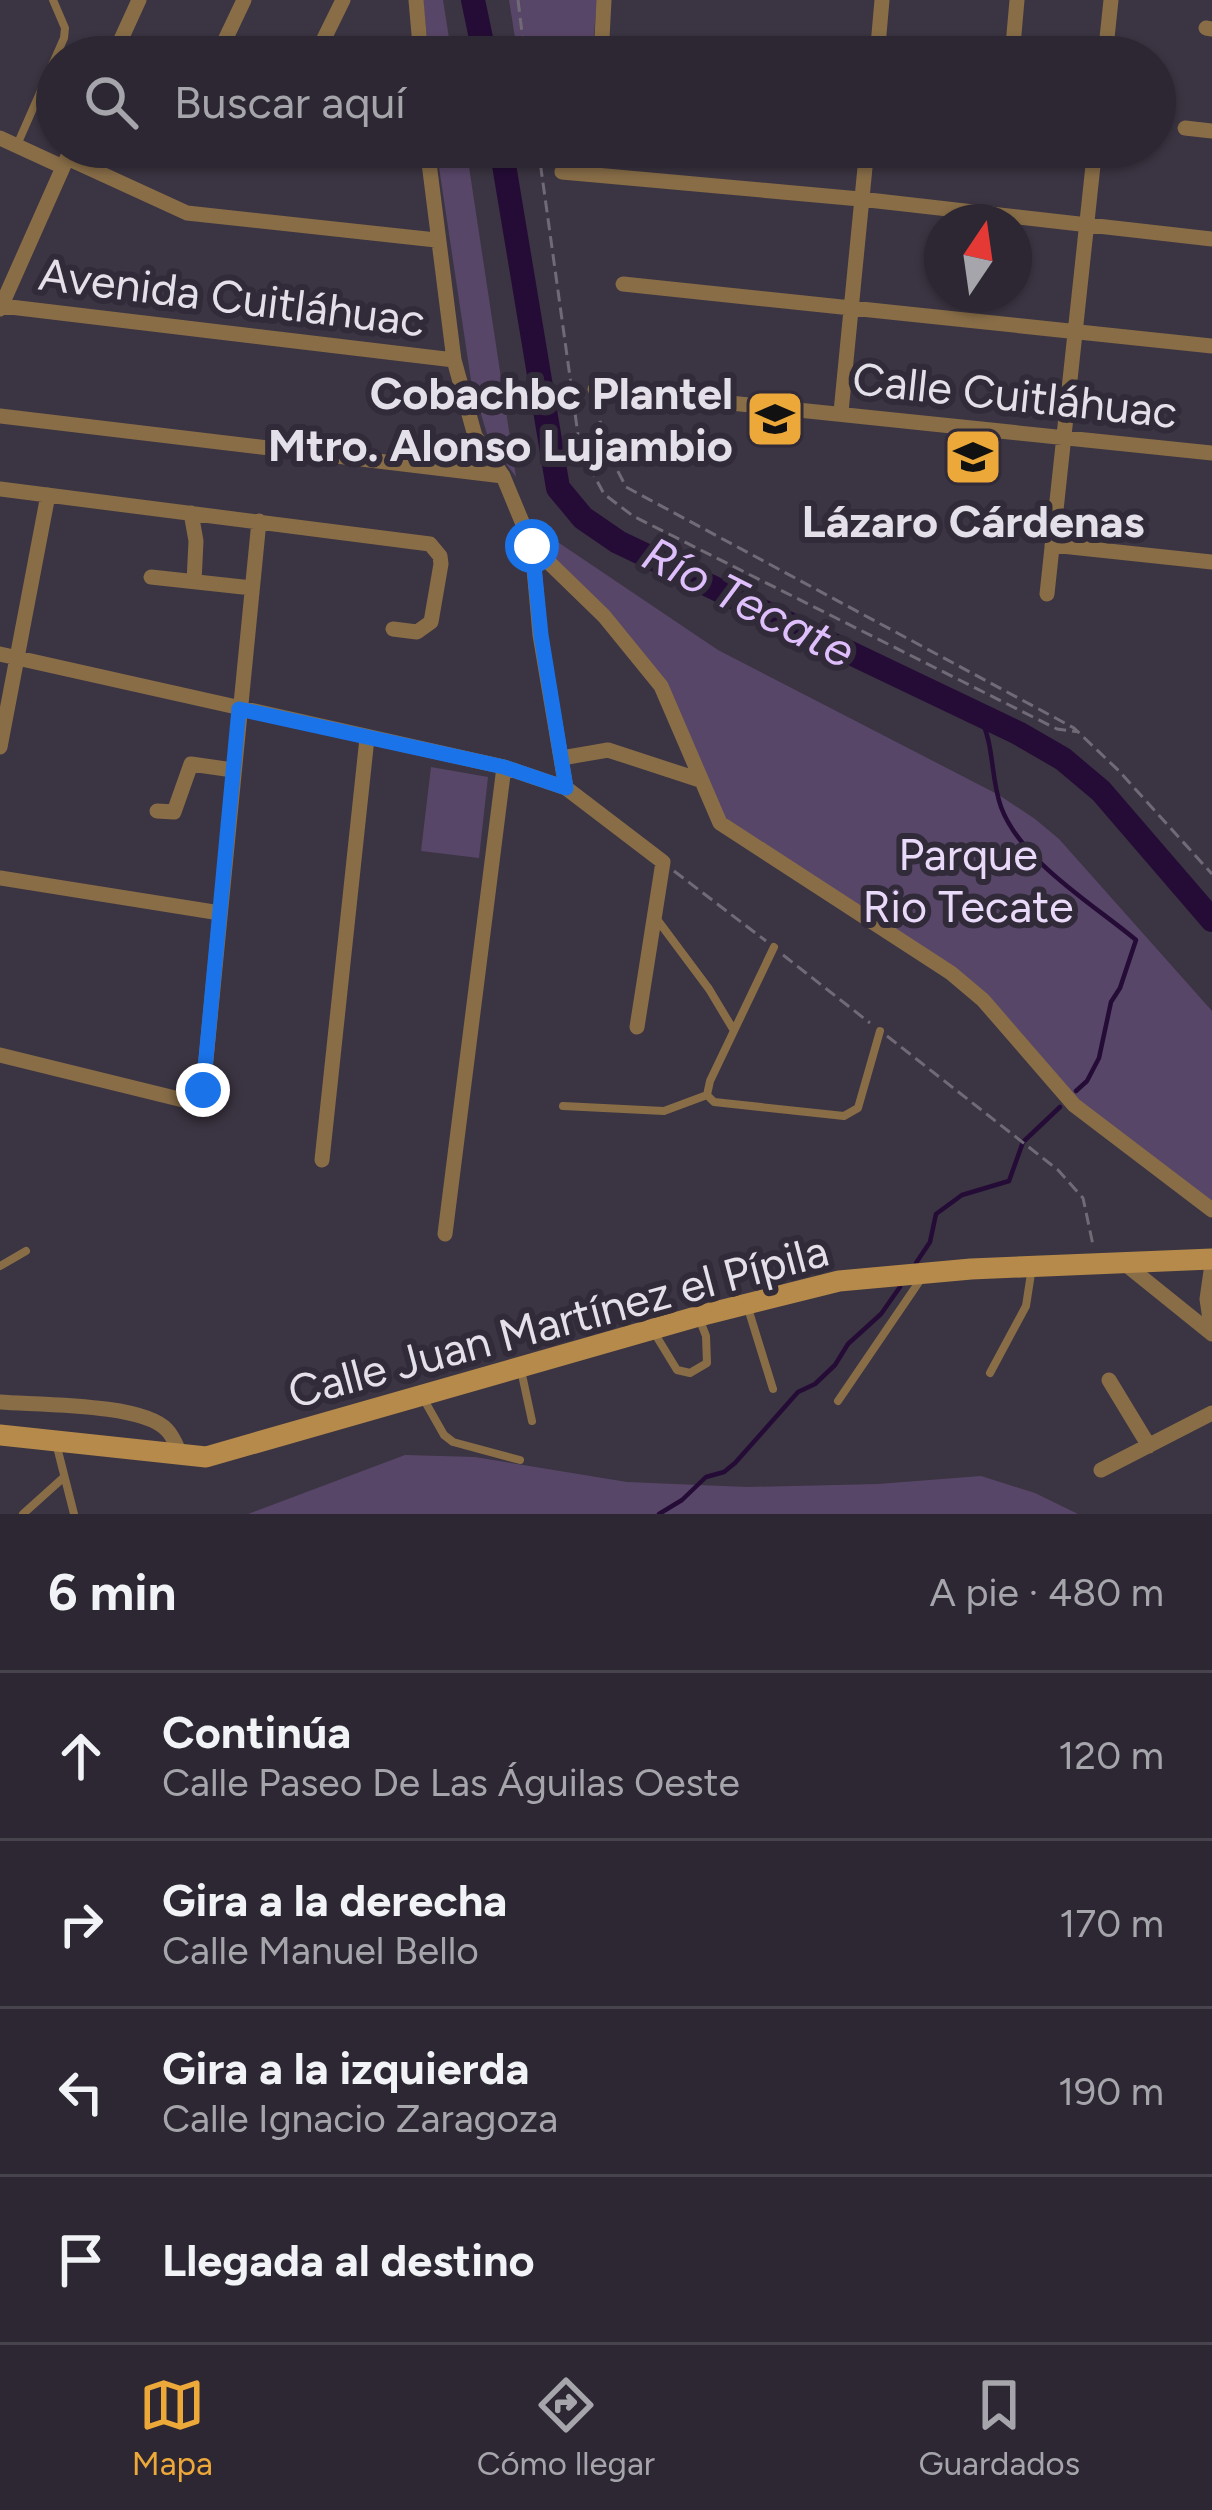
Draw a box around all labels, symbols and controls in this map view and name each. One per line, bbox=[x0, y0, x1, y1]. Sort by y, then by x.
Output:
search box bbox=[36, 36, 1176, 168]
icon: search bbox=[78, 69, 144, 135]
text: Buscar aquí bbox=[174, 75, 406, 129]
north arrow bbox=[924, 204, 1032, 312]
street label: Avenida Cuitláhuac bbox=[36, 247, 428, 347]
street label: Calle Cuitláhuac bbox=[850, 351, 1180, 439]
place label: Cobachbc Plantel Mtro. Alonso Lujambio bbox=[268, 366, 733, 472]
school or university icon: Cobachbc Plantel Mtro. Alonso Lujambio bbox=[744, 388, 806, 450]
school or university icon: Lázaro Cárdenas bbox=[942, 426, 1004, 488]
place label: Lázaro Cárdenas bbox=[802, 494, 1144, 548]
route start bbox=[505, 519, 559, 573]
water label: Río Tecate bbox=[633, 524, 865, 680]
park label: Parque Rio Tecate bbox=[862, 827, 1074, 933]
route end bbox=[176, 1063, 230, 1117]
street label: Calle Juan Martínez el Pípila bbox=[282, 1223, 834, 1419]
text: 6 min bbox=[48, 1562, 177, 1623]
text: A pie · 480 m bbox=[929, 1569, 1164, 1616]
text: Continúa bbox=[162, 1705, 351, 1759]
icon: ahead bbox=[48, 1723, 114, 1789]
text: 120 m bbox=[1058, 1732, 1164, 1779]
text: Calle Paseo De Las Águilas Oeste bbox=[162, 1759, 740, 1806]
text: Gira a la derecha bbox=[162, 1873, 507, 1927]
icon: right bbox=[48, 1891, 114, 1957]
text: 170 m bbox=[1059, 1900, 1164, 1947]
text: Calle Manuel Bello bbox=[162, 1927, 479, 1974]
text: Gira a la izquierda bbox=[162, 2041, 529, 2095]
icon: left bbox=[48, 2059, 114, 2125]
text: 190 m bbox=[1058, 2068, 1164, 2115]
text: Calle Ignacio Zaragoza bbox=[162, 2095, 558, 2142]
icon: arrive bbox=[48, 2227, 114, 2293]
text: Llegada al destino bbox=[162, 2233, 535, 2287]
tab: Mapa bbox=[132, 2372, 213, 2483]
tab: Cómo llegar bbox=[477, 2372, 655, 2483]
tab: Guardados bbox=[919, 2372, 1080, 2483]

